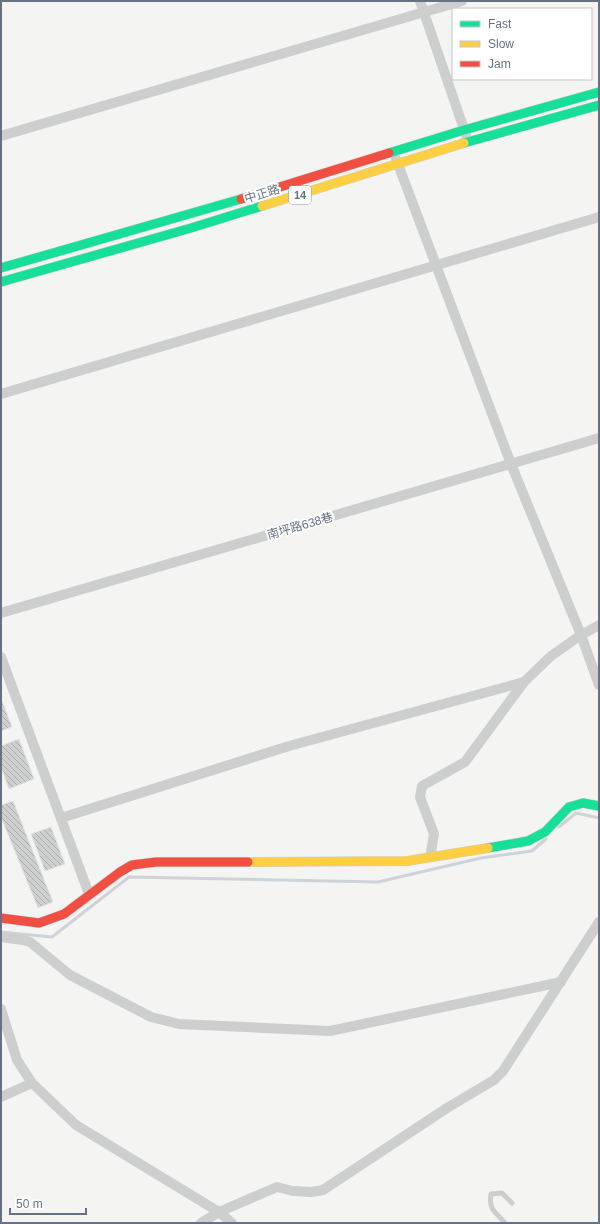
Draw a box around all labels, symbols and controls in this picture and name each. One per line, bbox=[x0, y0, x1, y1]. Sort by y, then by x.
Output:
legend bbox=[452, 8, 592, 80]
text: Fast bbox=[488, 17, 512, 31]
text: Slow bbox=[488, 37, 514, 51]
text: Jam bbox=[488, 57, 511, 71]
street label: 中正路 bbox=[243, 182, 281, 206]
road number: 14 bbox=[289, 186, 311, 204]
street label: 南坪路638巷 bbox=[265, 510, 335, 542]
scale bar bbox=[10, 1190, 86, 1216]
text: 50 m bbox=[16, 1197, 43, 1211]

